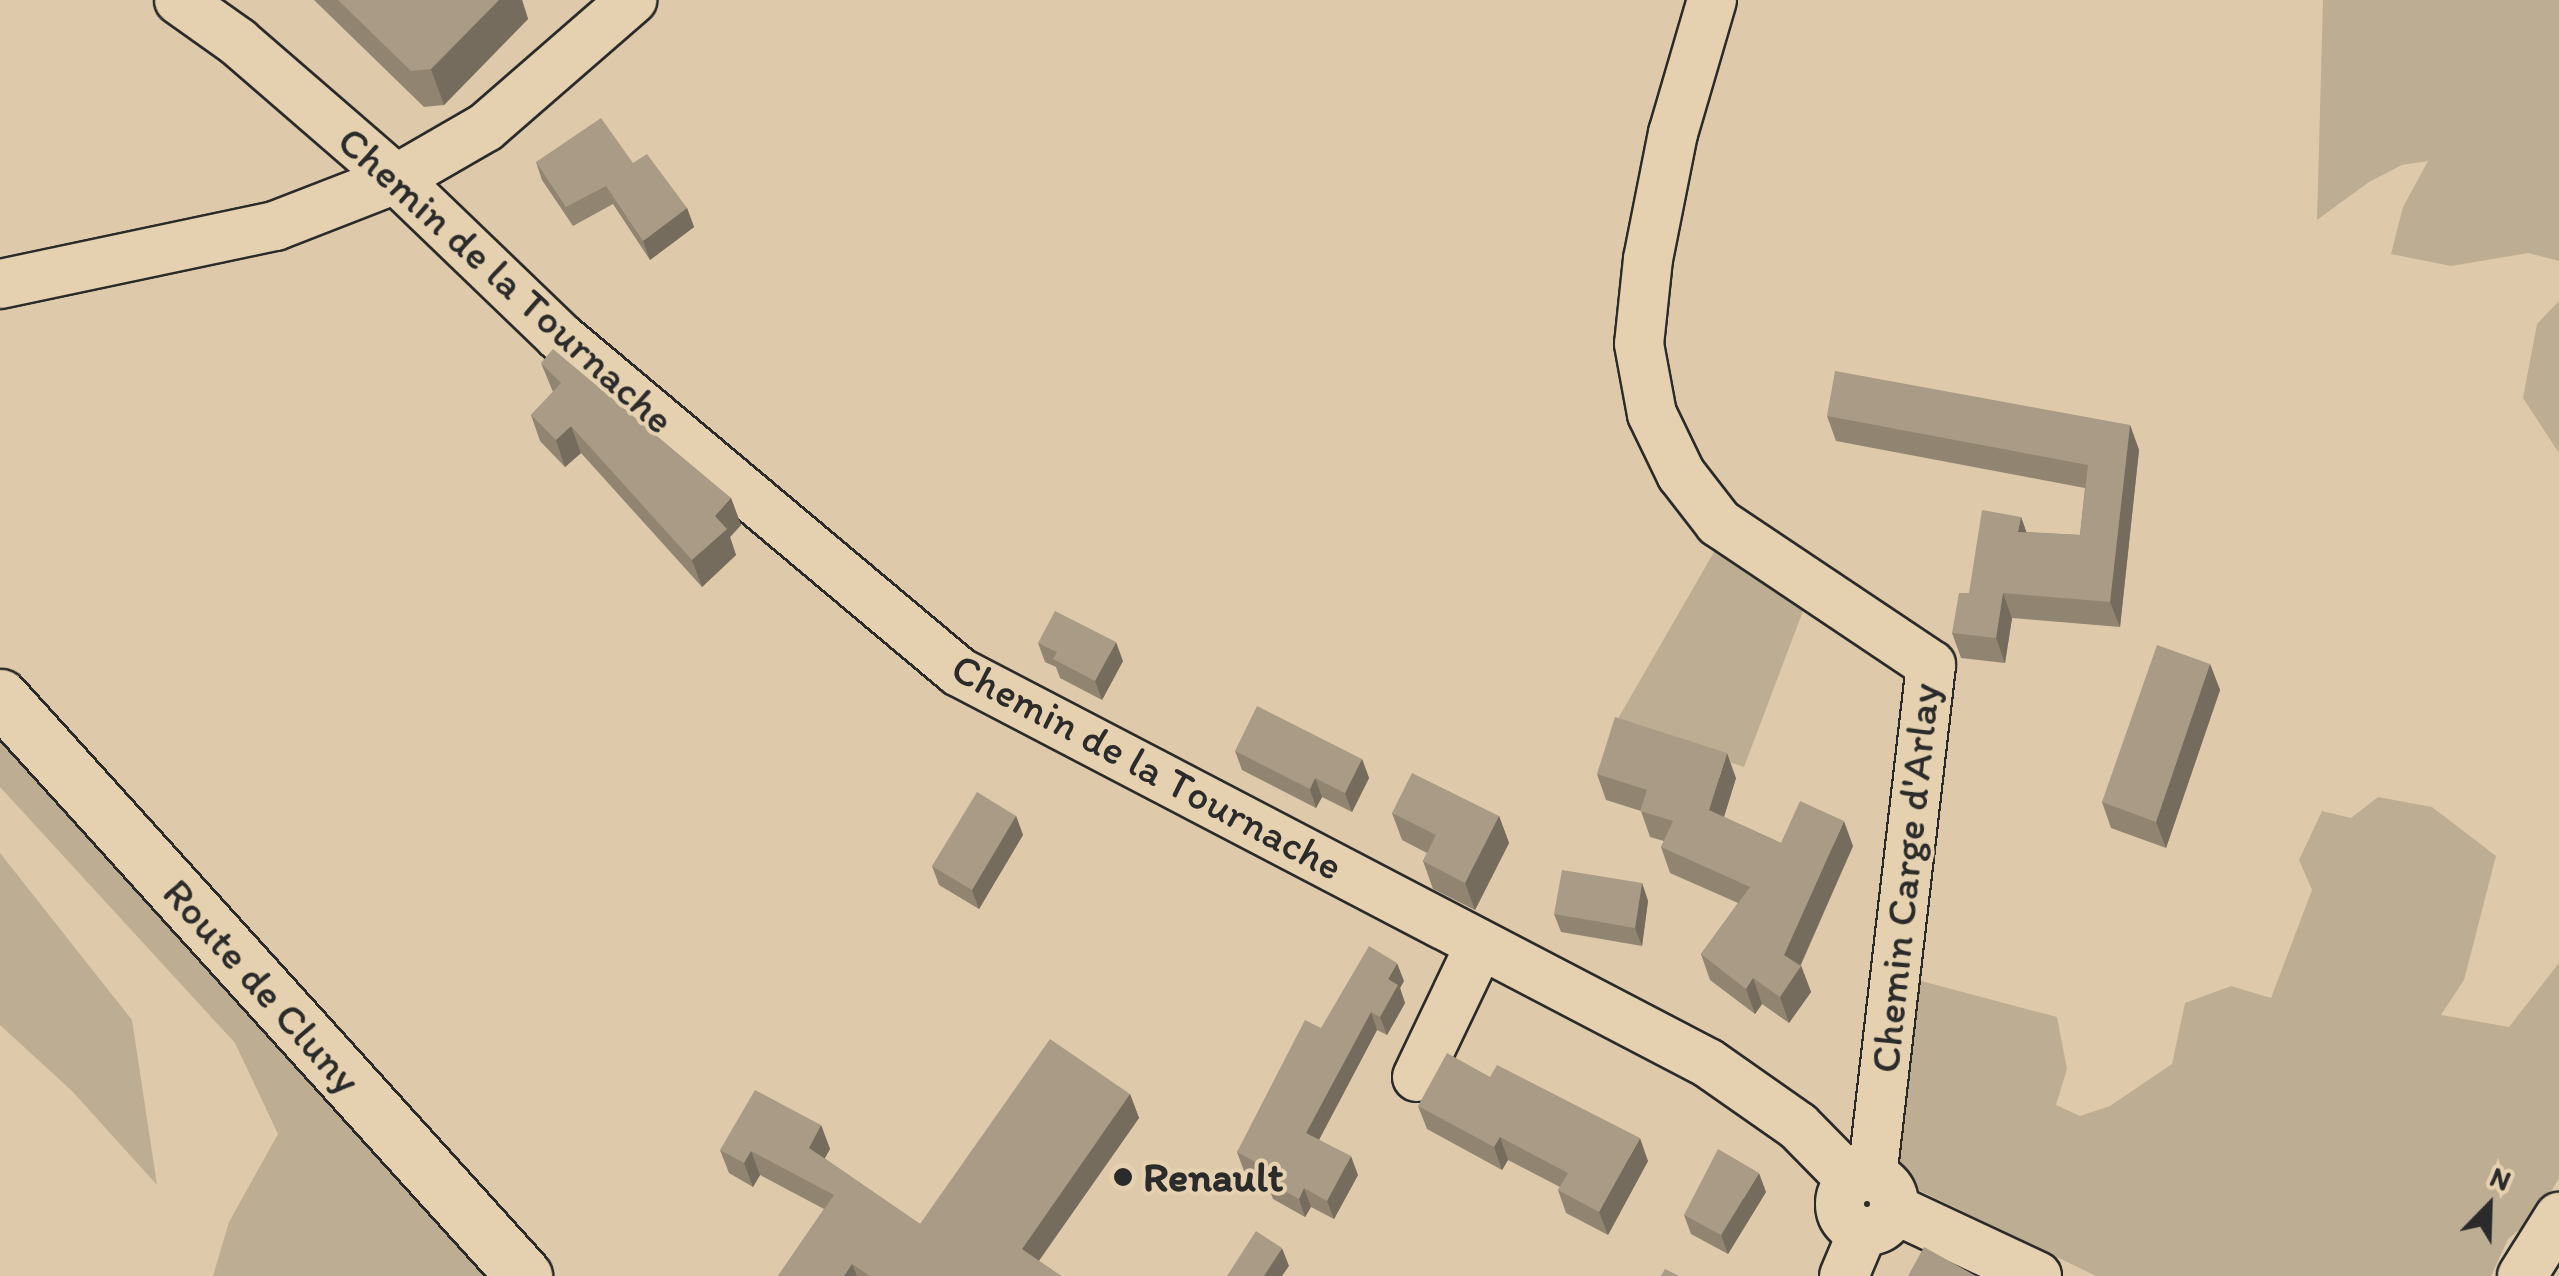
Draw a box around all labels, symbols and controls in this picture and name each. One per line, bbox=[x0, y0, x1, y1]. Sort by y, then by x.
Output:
street label: Chemin de la Tournache bbox=[329, 117, 683, 443]
street label: Chemin de la Tournache bbox=[945, 644, 1349, 890]
street label: Chemin Carge d'Arlay bbox=[1860, 681, 1950, 1075]
street label: Route de Cluny bbox=[152, 868, 372, 1104]
place label: Renault bbox=[1143, 1152, 1284, 1202]
north arrow bbox=[2439, 1156, 2539, 1256]
text: N bbox=[2485, 1159, 2516, 1198]
marker: Renault bbox=[1112, 1166, 1134, 1188]

